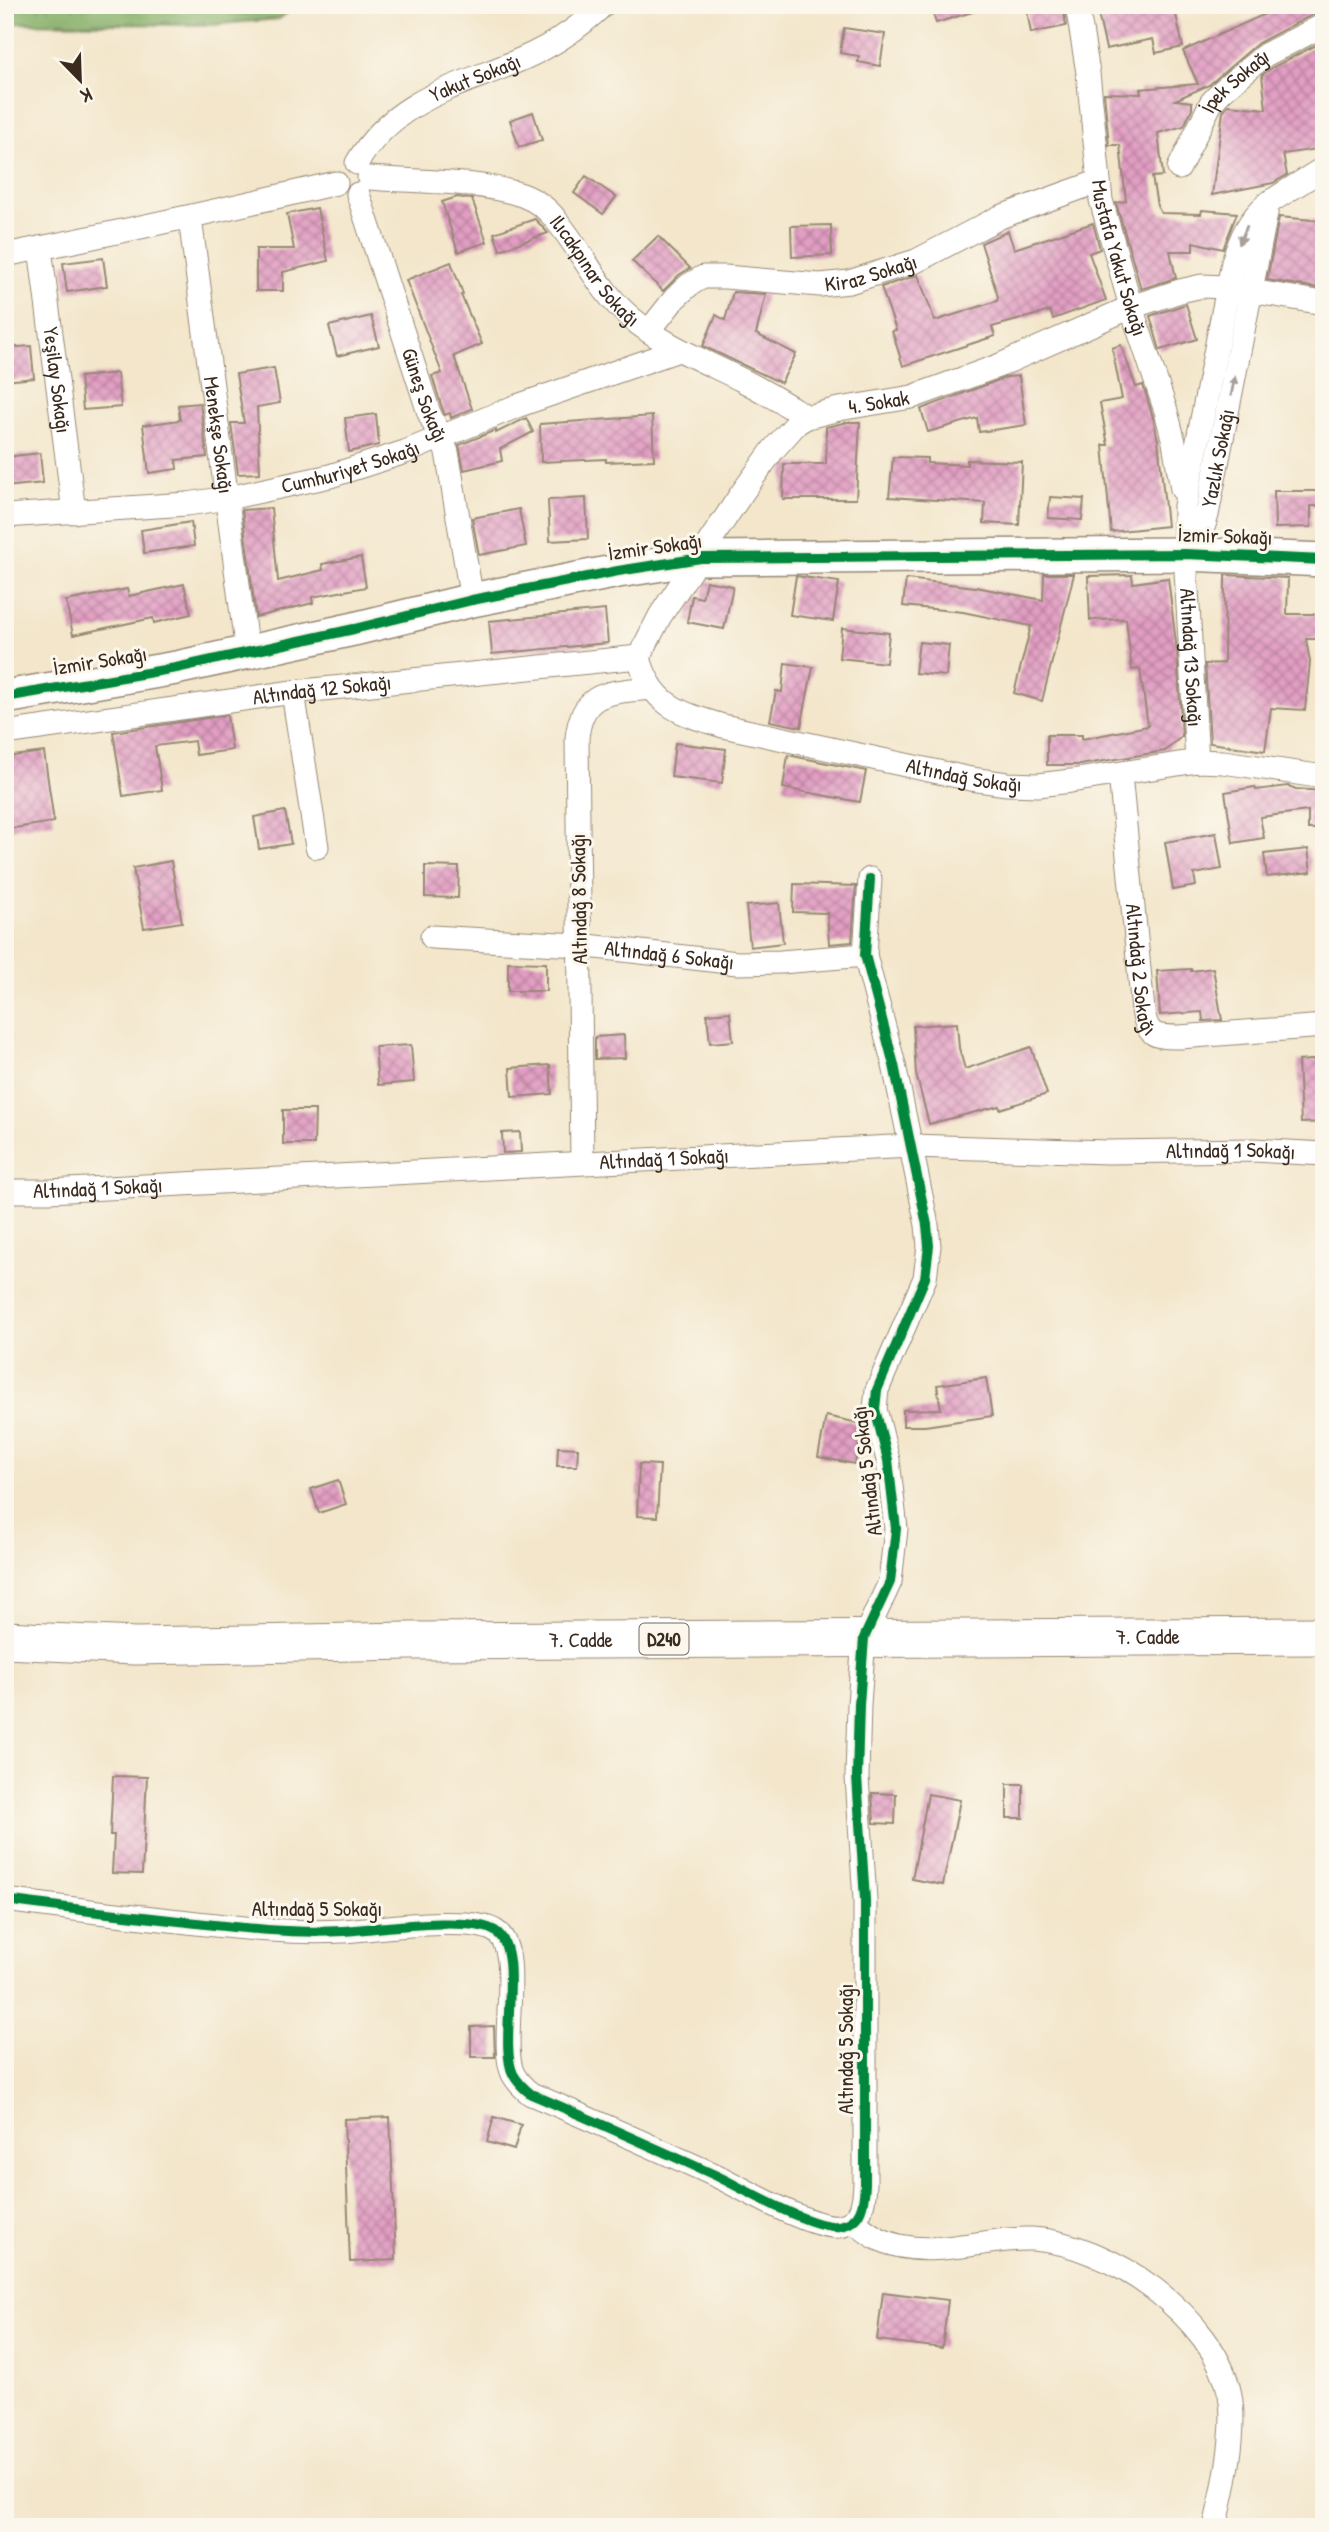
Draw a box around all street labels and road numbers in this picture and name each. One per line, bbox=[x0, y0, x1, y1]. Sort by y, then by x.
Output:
street label: İpek Sokağı bbox=[1193, 40, 1274, 118]
street label: Yakut Sokağı bbox=[425, 46, 525, 109]
street label: Mustafa Yakut Sokağı bbox=[1085, 179, 1155, 340]
street label: Ilıcakpınar Sokağı bbox=[543, 209, 646, 333]
street label: Kiraz Sokağı bbox=[823, 247, 921, 298]
street label: Yeşilay Sokağı bbox=[36, 325, 79, 435]
street label: Güneş Sokağı bbox=[395, 344, 456, 447]
street label: Menekşe Sokağı bbox=[197, 375, 241, 495]
street label: 4. Sokak bbox=[846, 383, 911, 421]
street label: Yazlık Sokağı bbox=[1194, 406, 1241, 510]
street label: Cumhuriyet Sokağı bbox=[278, 433, 424, 500]
street label: İzmir Sokağı bbox=[1177, 519, 1273, 552]
street label: İzmir Sokağı bbox=[606, 526, 704, 567]
street label: Altındağ 13 Sokağı bbox=[1173, 587, 1210, 728]
street label: İzmir Sokağı bbox=[51, 639, 149, 682]
street label: Altındağ 12 Sokağı bbox=[251, 667, 393, 712]
street label: Altındağ Sokağı bbox=[904, 751, 1022, 798]
street label: Altındağ 8 Sokağı bbox=[563, 833, 594, 965]
street label: Altındağ 2 Sokağı bbox=[1119, 902, 1163, 1042]
street label: Altındağ 6 Sokağı bbox=[603, 933, 736, 977]
street label: Altındağ 1 Sokağı bbox=[1166, 1135, 1296, 1166]
street label: Altındağ 1 Sokağı bbox=[599, 1141, 730, 1176]
street label: Altındağ 1 Sokağı bbox=[33, 1170, 163, 1205]
street label: Altındağ 5 Sokağı bbox=[844, 1404, 889, 1538]
street label: 7. Cadde bbox=[1116, 1622, 1180, 1651]
road number: D240 bbox=[640, 1624, 688, 1654]
street label: 7. Cadde bbox=[549, 1625, 613, 1654]
street label: Altındağ 5 Sokağı bbox=[252, 1894, 382, 1923]
street label: Altındağ 5 Sokağı bbox=[831, 1984, 860, 2114]

